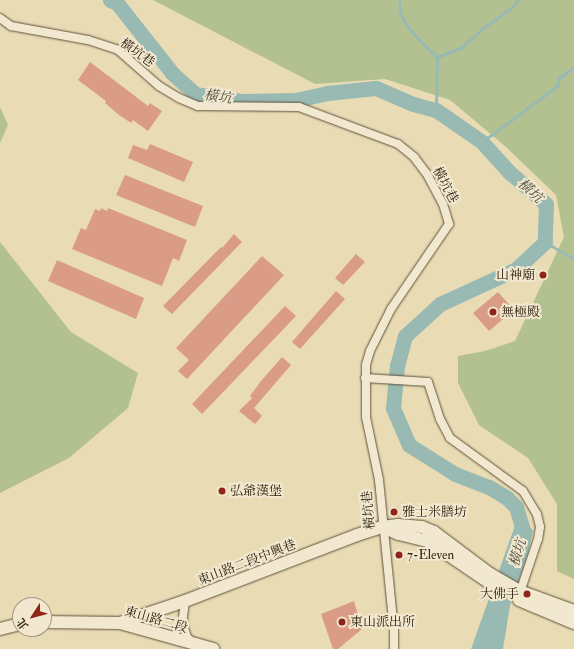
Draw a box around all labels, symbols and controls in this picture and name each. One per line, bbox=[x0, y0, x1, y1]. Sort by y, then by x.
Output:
street label: 橫坑巷 bbox=[117, 35, 157, 71]
water label: 橫坑 bbox=[203, 87, 233, 107]
street label: 橫坑巷 bbox=[429, 164, 461, 206]
water label: 橫坑 bbox=[514, 175, 546, 207]
place label: 山神廟 bbox=[496, 267, 535, 283]
marker: 山神廟 bbox=[538, 270, 548, 280]
place label: 無極殿 bbox=[501, 304, 540, 320]
marker: 無極殿 bbox=[488, 307, 498, 317]
place label: 弘爺漢堡 bbox=[230, 483, 282, 499]
marker: 弘爺漢堡 bbox=[217, 486, 227, 496]
street label: 橫坑巷 bbox=[360, 490, 378, 530]
place label: 雅士米膳坊 bbox=[402, 504, 467, 520]
marker: 雅士米膳坊 bbox=[389, 507, 399, 517]
street label: 東山路二段中興巷 bbox=[196, 537, 298, 589]
water label: 橫坑 bbox=[506, 537, 530, 569]
place label: 7-Eleven bbox=[407, 547, 454, 563]
marker: 7-Eleven bbox=[394, 550, 404, 560]
place label: 大佛手 bbox=[480, 586, 519, 602]
marker: 大佛手 bbox=[522, 589, 532, 599]
north arrow bbox=[12, 597, 52, 637]
street label: 東山路二段 bbox=[123, 604, 189, 636]
place label: 東山派出所 bbox=[350, 614, 415, 630]
text: 北 bbox=[14, 615, 31, 632]
marker: 東山派出所 bbox=[337, 617, 347, 627]

